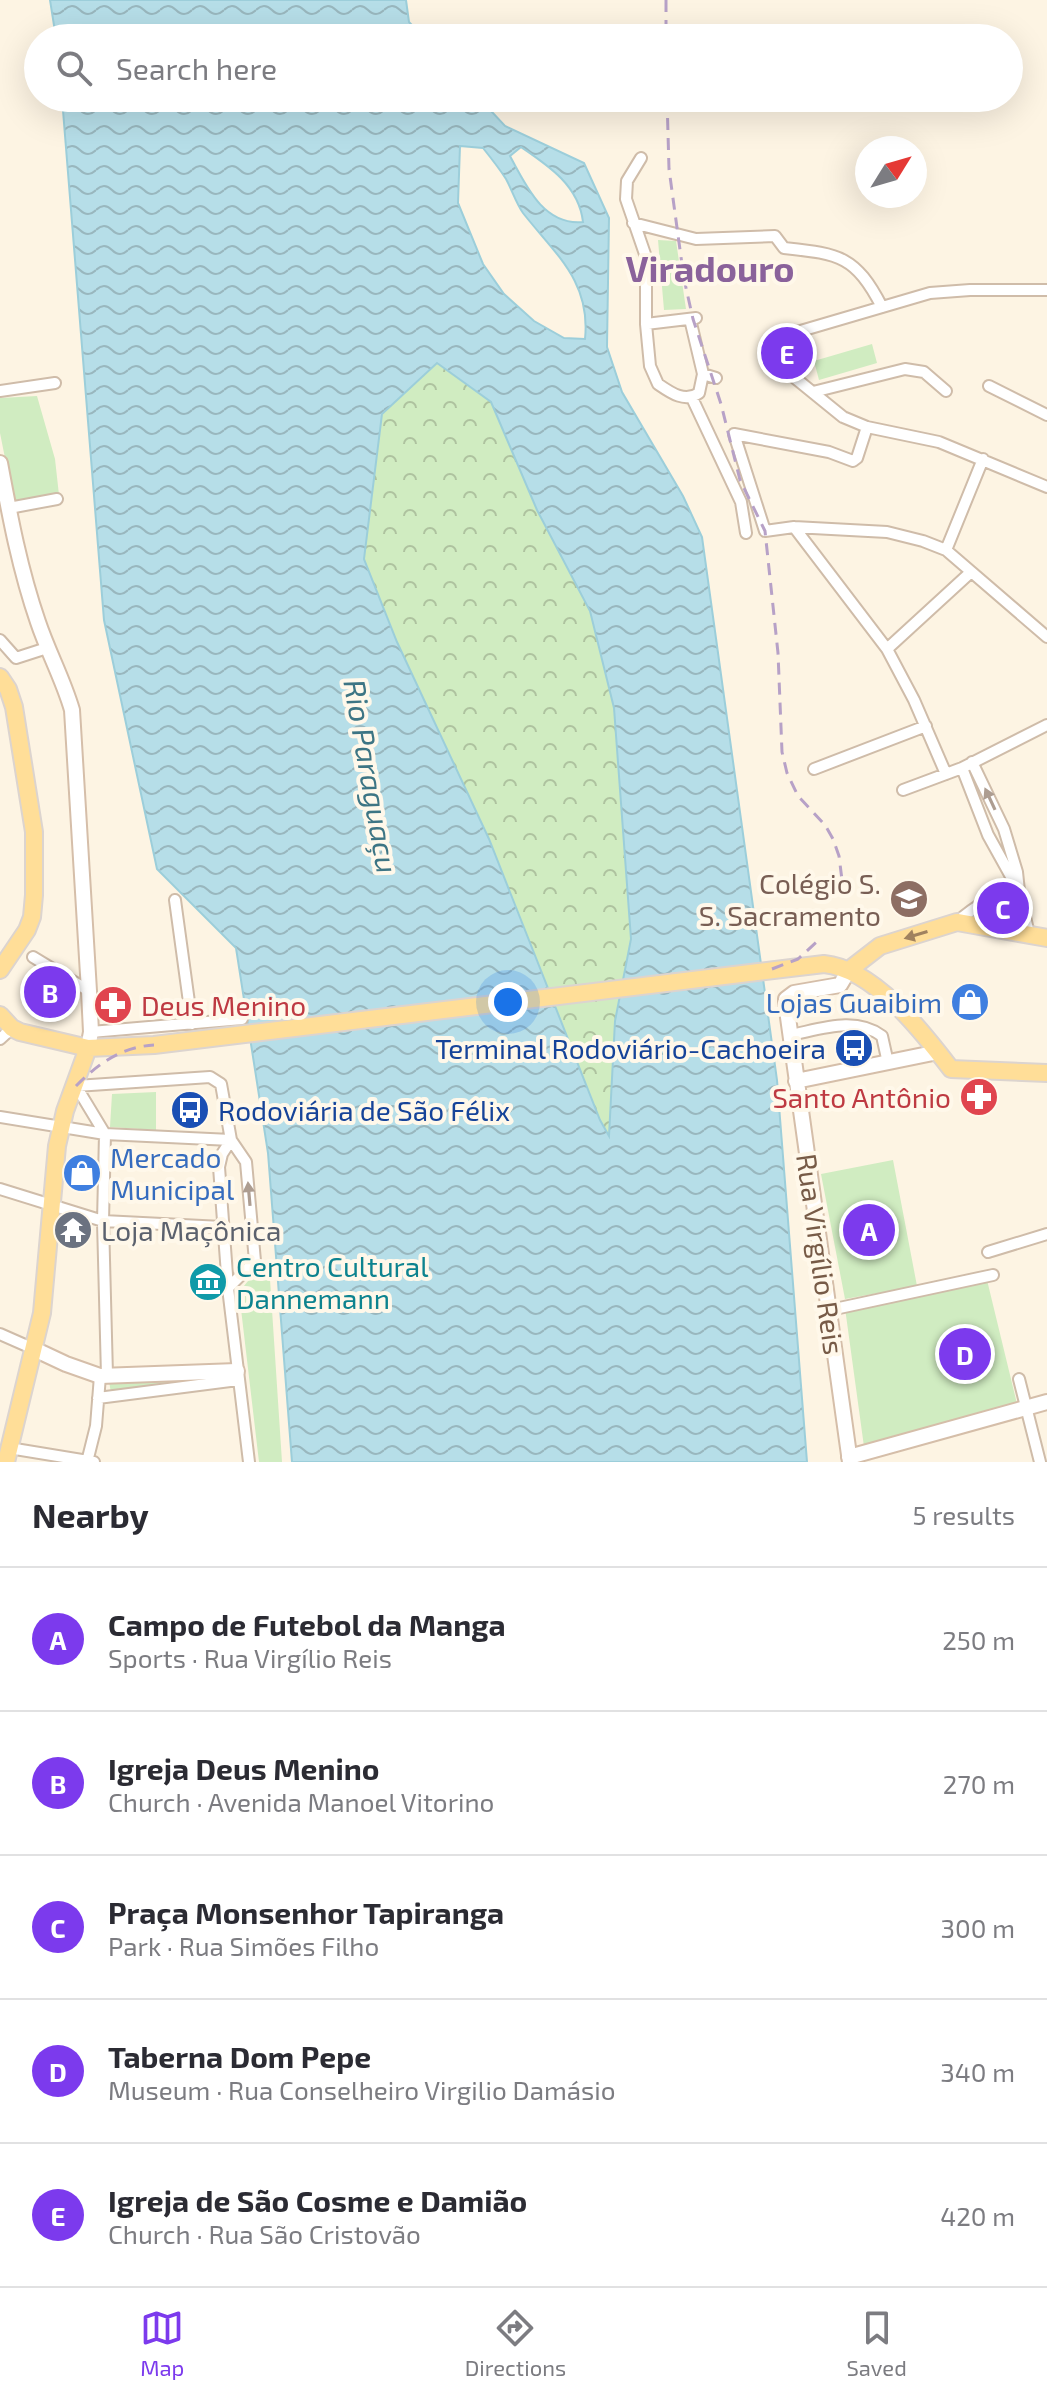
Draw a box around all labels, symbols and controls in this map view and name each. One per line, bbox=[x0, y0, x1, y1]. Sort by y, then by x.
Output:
search box bbox=[24, 24, 1023, 112]
icon: search bbox=[52, 46, 96, 90]
text: Search here bbox=[116, 50, 277, 86]
north arrow bbox=[855, 136, 927, 208]
district label: Viradouro bbox=[625, 246, 795, 289]
pin: E bbox=[761, 323, 813, 383]
water label: Rio Paraguaçu bbox=[336, 676, 407, 876]
one-way arrow bbox=[983, 788, 997, 811]
place label: Colégio S. S. Sacramento bbox=[699, 866, 881, 932]
school or university icon: Colégio S. S. Sacramento bbox=[888, 878, 930, 920]
pin: C bbox=[977, 878, 1029, 938]
one-way arrow bbox=[904, 929, 928, 941]
pin: B bbox=[24, 962, 76, 1022]
shop icon: Lojas Guaibim bbox=[949, 981, 991, 1023]
your location bbox=[488, 982, 528, 1022]
pharmacy icon: Deus Menino bbox=[92, 984, 134, 1026]
place label: Lojas Guaibim bbox=[766, 985, 942, 1019]
place label: Deus Menino bbox=[141, 988, 306, 1022]
bus stop icon: Terminal Rodoviário-Cachoeira bbox=[833, 1027, 875, 1069]
place label: Terminal Rodoviário-Cachoeira bbox=[435, 1031, 826, 1065]
pharmacy icon: Santo Antônio bbox=[958, 1076, 1000, 1118]
place label: Santo Antônio bbox=[772, 1080, 951, 1114]
bus stop icon: Rodoviária de São Félix bbox=[169, 1089, 211, 1131]
place label: Rodoviária de São Félix bbox=[218, 1093, 510, 1127]
place label: Mercado Municipal bbox=[110, 1140, 235, 1206]
street label: Rua Virgílio Reis bbox=[790, 1151, 852, 1357]
shop icon: Mercado Municipal bbox=[61, 1152, 103, 1194]
one-way arrow bbox=[242, 1181, 255, 1206]
pin: A bbox=[843, 1200, 895, 1260]
temple icon: Loja Maçônica bbox=[52, 1209, 94, 1251]
place label: Loja Maçônica bbox=[101, 1213, 281, 1248]
place label: Centro Cultural Dannemann bbox=[236, 1249, 429, 1315]
museum icon: Centro Cultural Dannemann bbox=[187, 1261, 229, 1303]
pin: D bbox=[939, 1324, 991, 1384]
text: Nearby bbox=[32, 1494, 149, 1535]
text: 5 results bbox=[913, 1499, 1015, 1530]
text: Campo de Futebol da Manga bbox=[108, 1606, 506, 1642]
text: A bbox=[50, 1624, 66, 1655]
text: 250 m bbox=[942, 1624, 1015, 1655]
text: Sports · Rua Virgílio Reis bbox=[108, 1642, 392, 1673]
text: Igreja Deus Menino bbox=[108, 1750, 380, 1786]
text: B bbox=[50, 1768, 66, 1799]
text: 270 m bbox=[943, 1768, 1015, 1799]
text: Church · Avenida Manoel Vitorino bbox=[108, 1786, 494, 1817]
text: Praça Monsenhor Tapiranga bbox=[108, 1894, 504, 1930]
text: C bbox=[50, 1912, 66, 1943]
text: 300 m bbox=[941, 1912, 1015, 1943]
text: Park · Rua Simões Filho bbox=[108, 1930, 379, 1961]
text: Taberna Dom Pepe bbox=[108, 2038, 371, 2074]
text: D bbox=[49, 2056, 67, 2087]
text: 340 m bbox=[940, 2056, 1015, 2087]
text: Museum · Rua Conselheiro Virgilio Damásio bbox=[108, 2074, 616, 2105]
text: Igreja de São Cosme e Damião bbox=[108, 2182, 527, 2218]
text: E bbox=[50, 2200, 66, 2231]
text: 420 m bbox=[940, 2200, 1015, 2231]
text: Church · Rua São Cristovão bbox=[108, 2218, 421, 2249]
tab: Map bbox=[140, 2306, 184, 2380]
tab: Directions bbox=[465, 2306, 566, 2380]
tab: Saved bbox=[846, 2306, 907, 2380]

